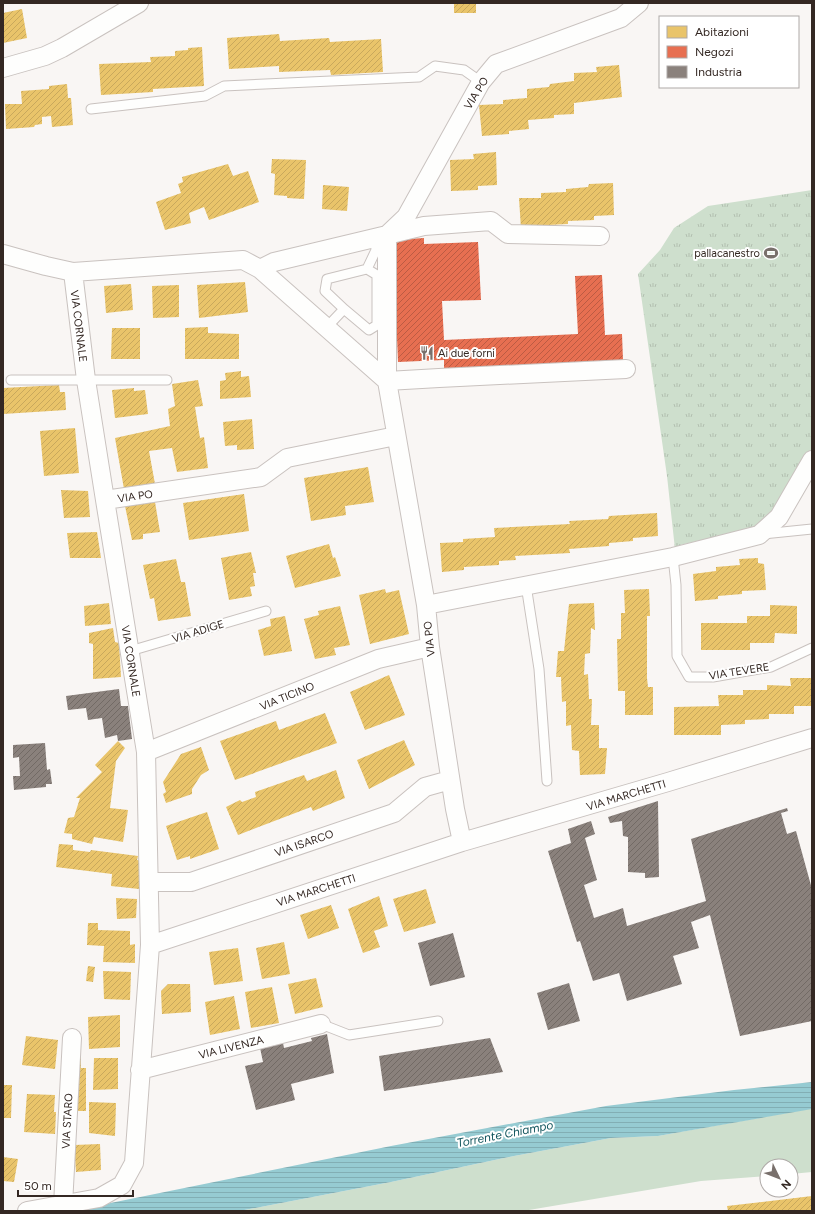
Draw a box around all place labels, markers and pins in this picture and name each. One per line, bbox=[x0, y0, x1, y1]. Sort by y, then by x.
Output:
sports icon: pallacanestro bbox=[763, 245, 779, 261]
place label: pallacanestro bbox=[694, 247, 760, 260]
restaurant icon: Ai due forni bbox=[419, 345, 435, 361]
place label: Ai due forni bbox=[438, 347, 495, 360]

